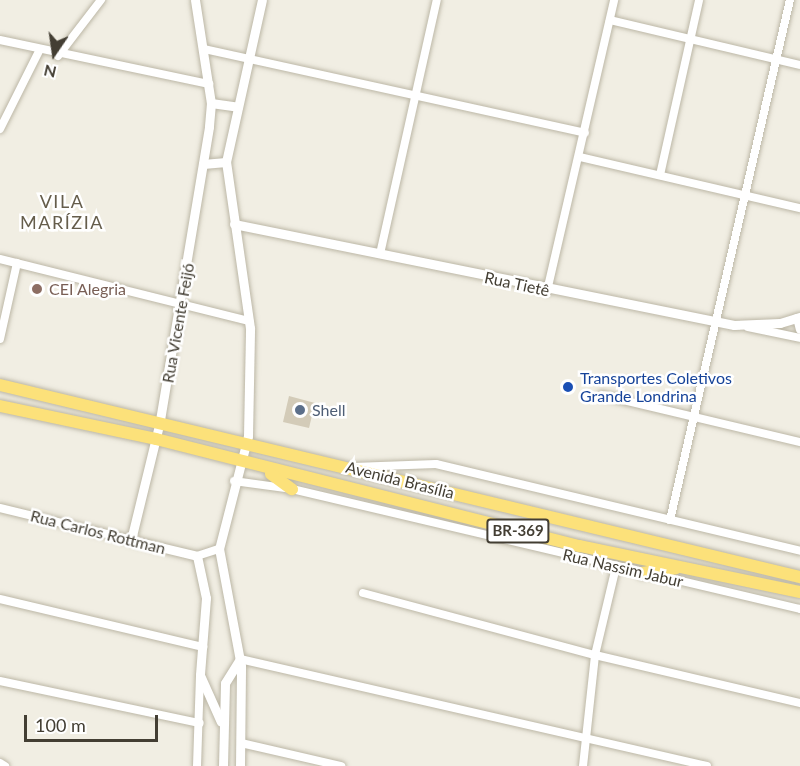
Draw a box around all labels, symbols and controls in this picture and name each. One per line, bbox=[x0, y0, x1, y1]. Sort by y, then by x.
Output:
north arrow bbox=[24, 24, 84, 84]
text: N bbox=[42, 61, 58, 83]
district label: VILA MARÍZIA bbox=[20, 191, 104, 234]
street label: Rua Vicente Feijó bbox=[158, 261, 198, 385]
street label: Rua Tietê bbox=[483, 268, 551, 300]
place label: CEI Alegria bbox=[49, 279, 126, 299]
marker: CEI Alegria bbox=[30, 282, 44, 296]
place label: Transportes Coletivos Grande Londrina bbox=[580, 368, 732, 406]
marker: Transportes Coletivos Grande Londrina bbox=[561, 380, 575, 394]
place label: Shell bbox=[312, 400, 345, 420]
marker: Shell bbox=[293, 403, 307, 417]
street label: Avenida Brasília bbox=[344, 457, 456, 503]
street label: Rua Carlos Rottman bbox=[29, 506, 167, 558]
road number: BR-369 bbox=[485, 519, 551, 543]
street label: Rua Nassim Jabur bbox=[561, 545, 685, 591]
scale bar bbox=[27, 703, 160, 741]
text: 100 m bbox=[35, 714, 86, 736]

